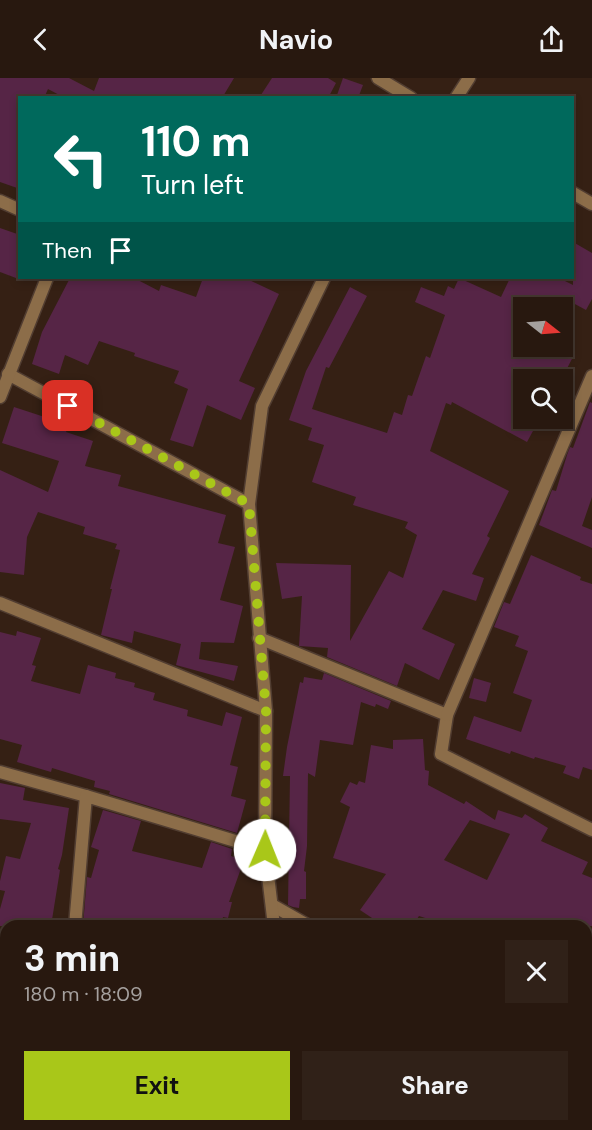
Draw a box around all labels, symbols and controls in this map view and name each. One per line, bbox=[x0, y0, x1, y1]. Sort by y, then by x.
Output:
text: Navio bbox=[259, 22, 333, 57]
icon: back bbox=[24, 23, 57, 56]
icon: share bbox=[535, 23, 568, 56]
text: 110 m bbox=[141, 114, 251, 169]
icon: left bbox=[42, 120, 120, 198]
text: Turn left bbox=[141, 167, 244, 202]
icon: arrive bbox=[104, 234, 137, 267]
text: Then bbox=[42, 236, 92, 265]
north arrow bbox=[513, 297, 573, 357]
map controls bbox=[513, 297, 573, 429]
button: search bbox=[513, 369, 573, 429]
pin bbox=[42, 380, 93, 431]
icon: arrive bbox=[51, 389, 84, 422]
position arrow bbox=[233, 818, 297, 882]
text: 3 min bbox=[24, 935, 120, 982]
button: close bbox=[505, 940, 568, 1003]
text: 180 m · 18:09 bbox=[24, 981, 143, 1007]
button: Exit bbox=[24, 1051, 290, 1120]
button: Share bbox=[302, 1051, 568, 1120]

